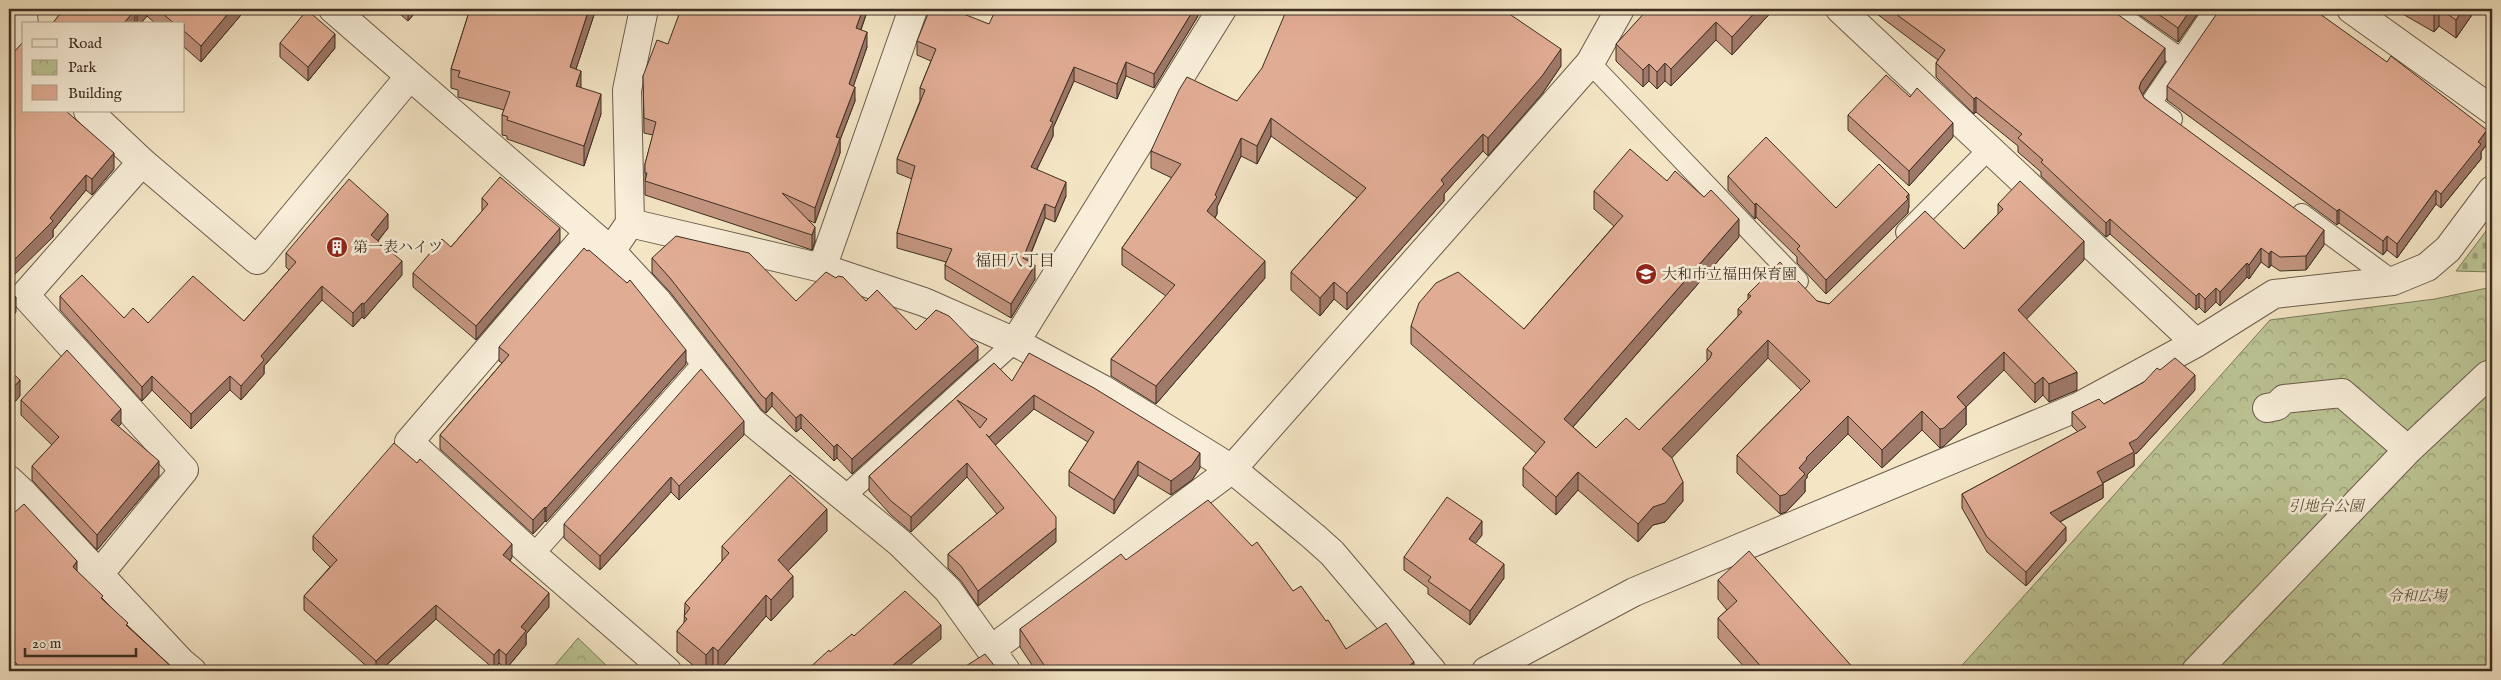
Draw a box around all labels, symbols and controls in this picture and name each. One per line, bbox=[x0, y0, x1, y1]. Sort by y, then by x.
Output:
legend bbox=[22, 22, 185, 112]
text: Road bbox=[68, 34, 103, 53]
text: Park bbox=[68, 58, 98, 77]
text: Building bbox=[68, 84, 123, 103]
building icon: 第一表ハイツ bbox=[325, 235, 349, 259]
place label: 第一表ハイツ bbox=[353, 238, 443, 257]
district label: 福田八丁目 bbox=[975, 252, 1055, 272]
school or university icon: 大和市立福田保育園 bbox=[1634, 262, 1658, 286]
place label: 大和市立福田保育園 bbox=[1662, 265, 1797, 284]
park label: 引地台公園 bbox=[2288, 497, 2366, 516]
park label: 令和広場 bbox=[2387, 587, 2449, 606]
scale bar bbox=[25, 625, 136, 657]
text: 20 m bbox=[32, 634, 62, 653]

